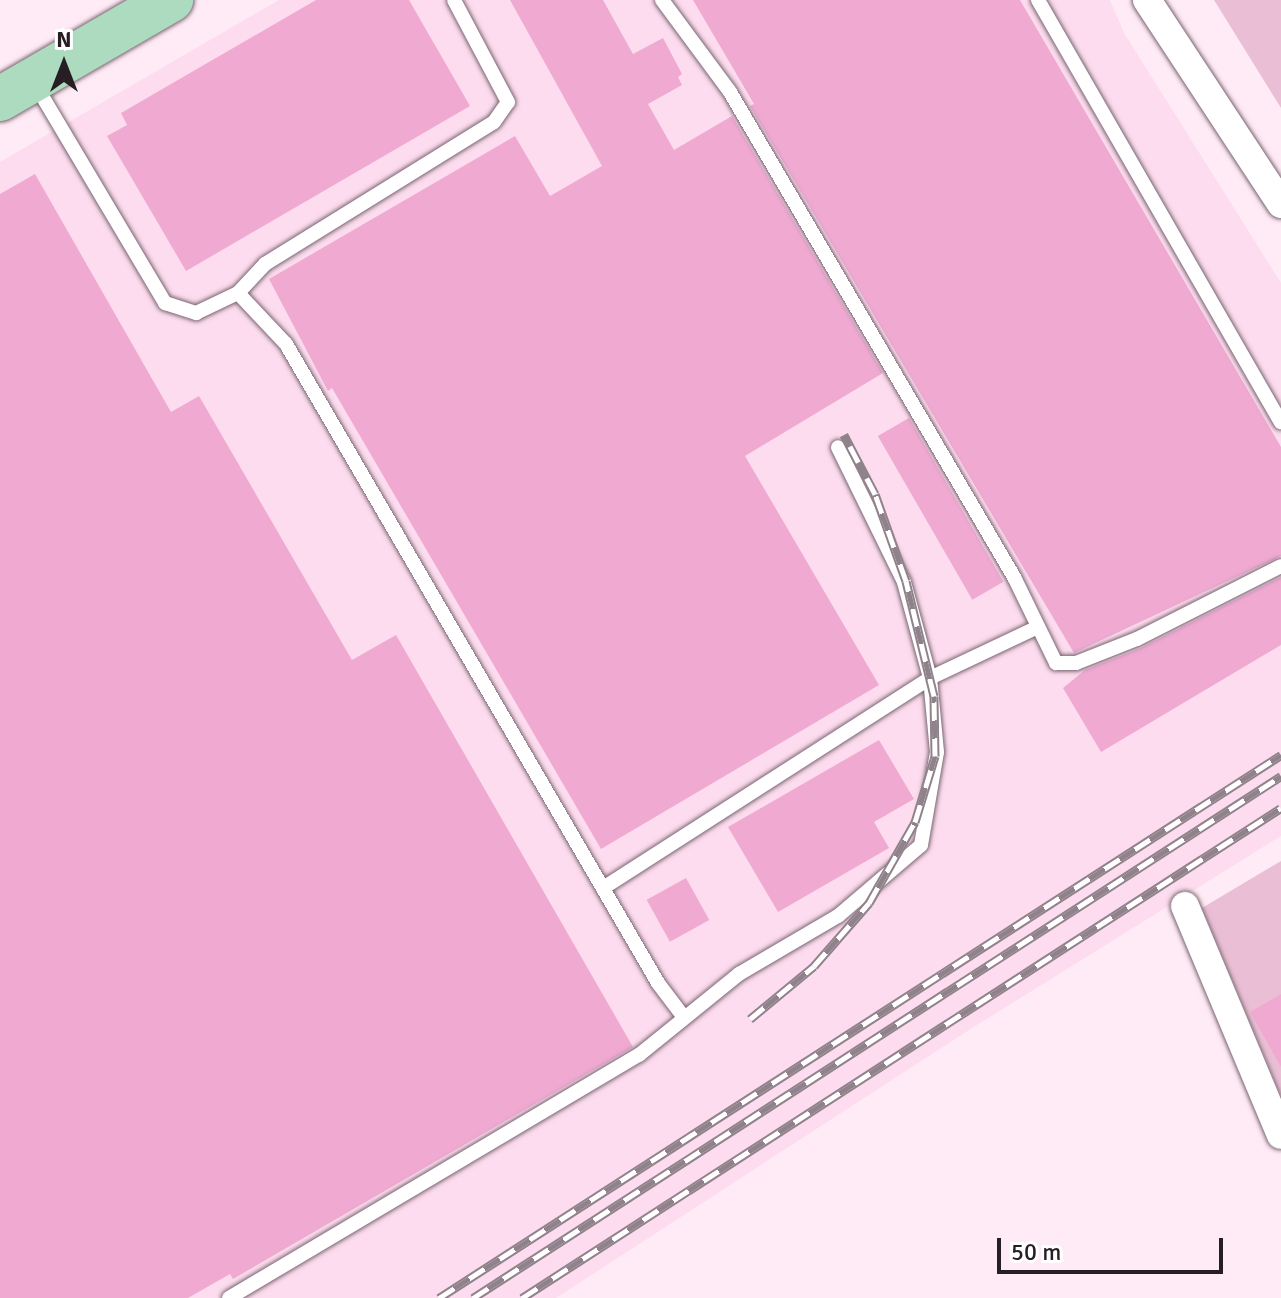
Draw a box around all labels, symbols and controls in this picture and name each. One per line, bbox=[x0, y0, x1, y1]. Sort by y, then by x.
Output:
north arrow bbox=[24, 24, 104, 104]
text: N bbox=[56, 26, 72, 53]
scale bar bbox=[1001, 1222, 1227, 1272]
text: 50 m bbox=[1011, 1237, 1061, 1267]

